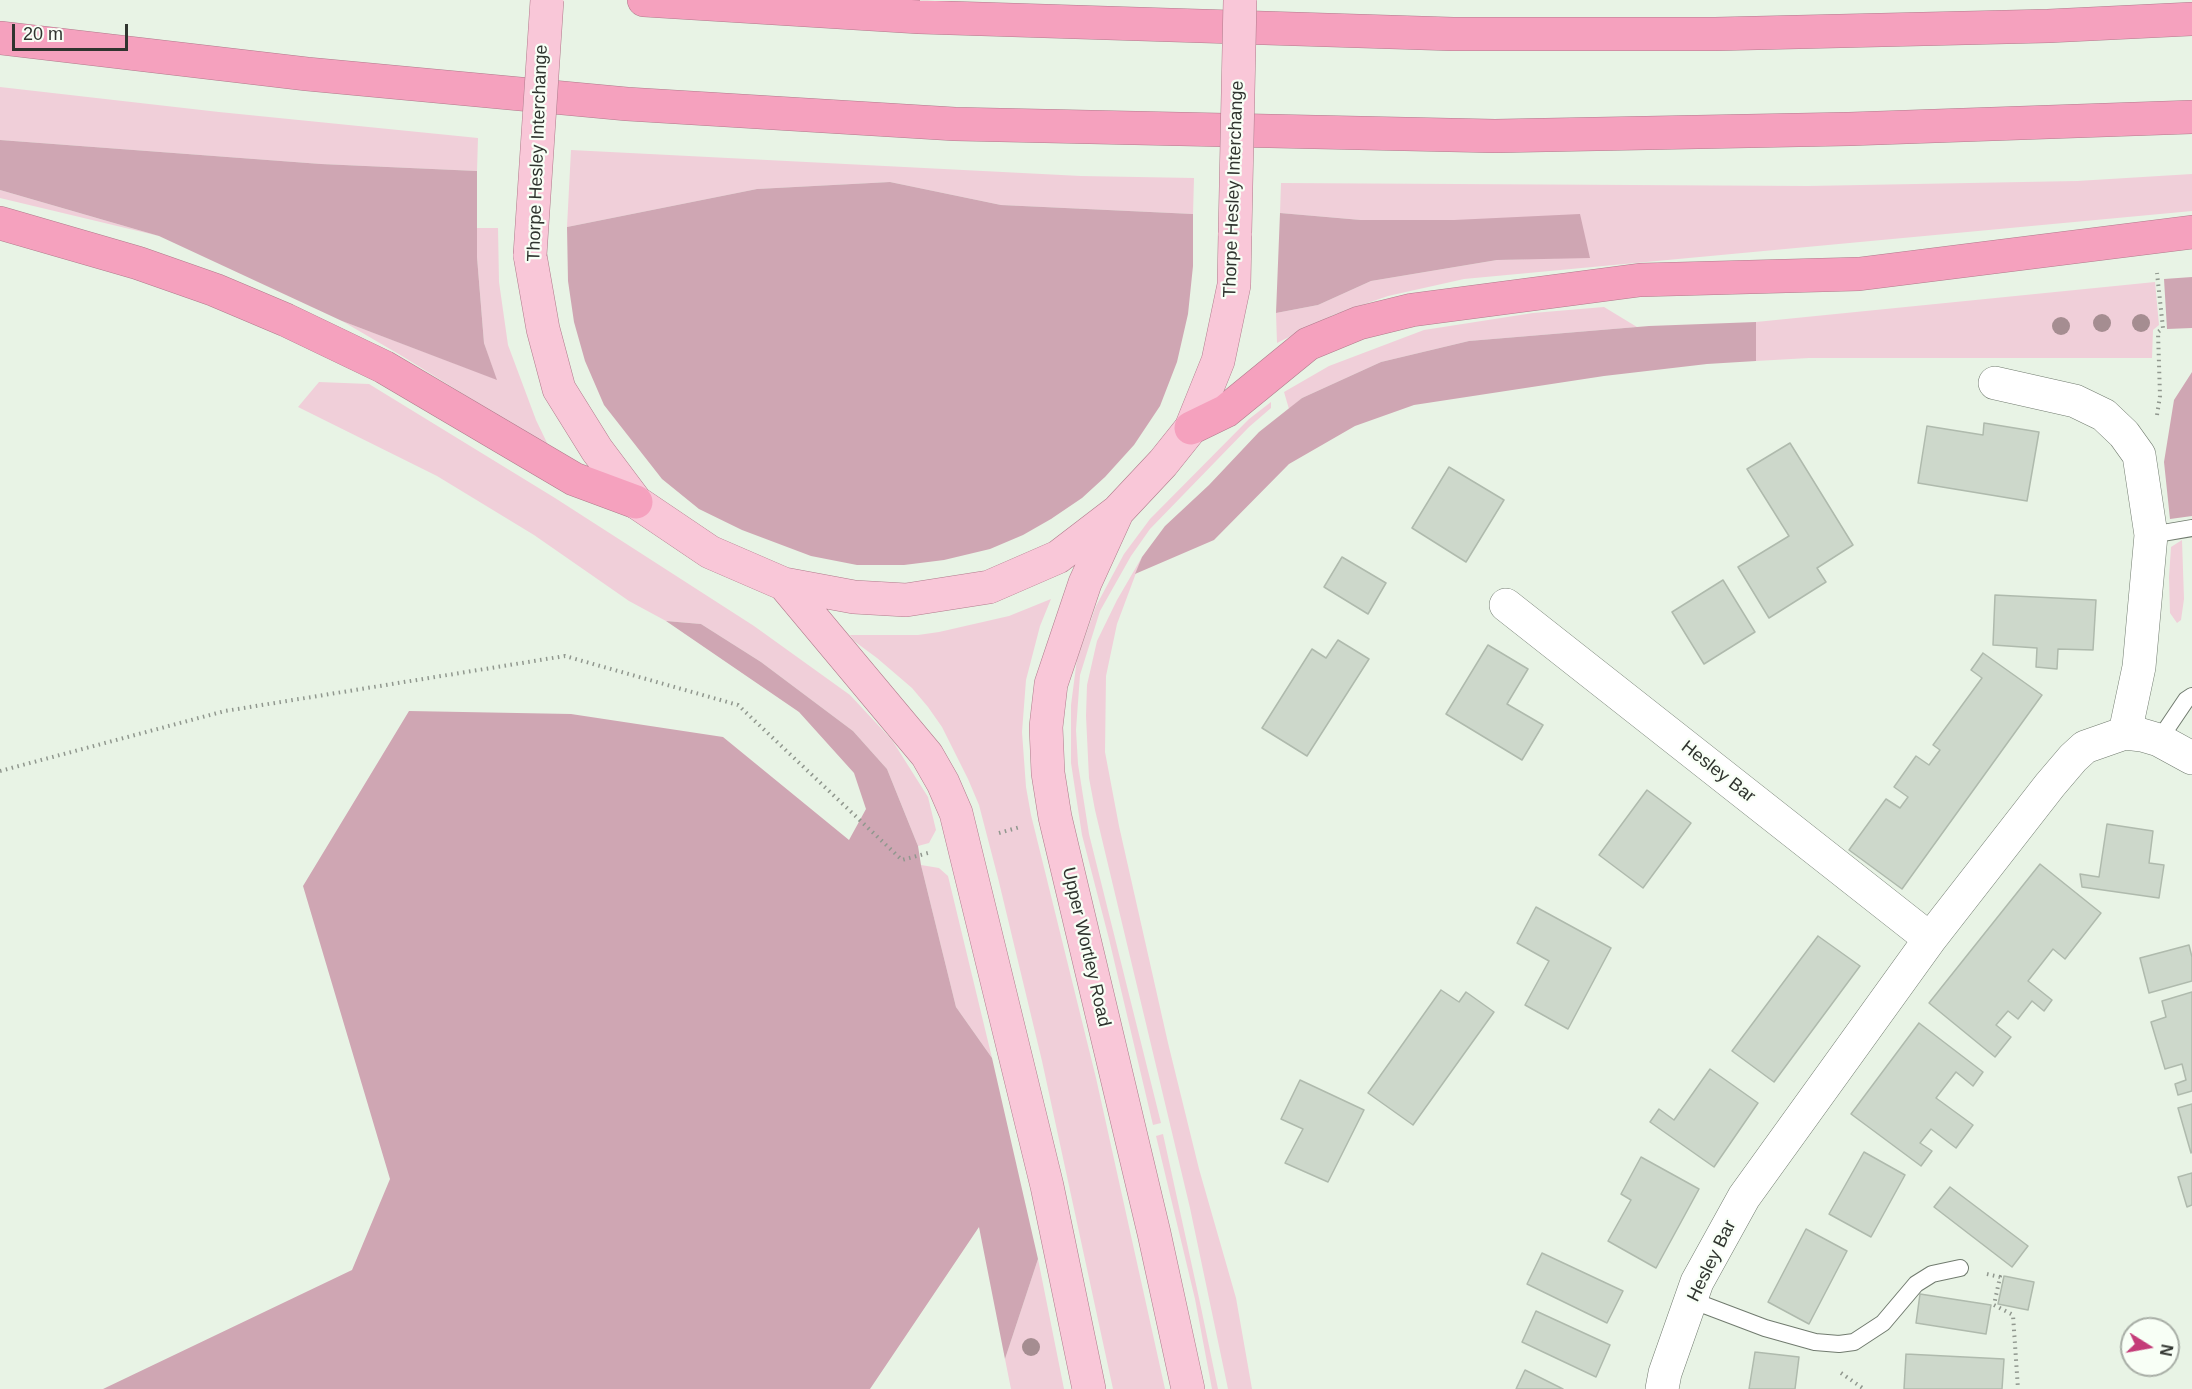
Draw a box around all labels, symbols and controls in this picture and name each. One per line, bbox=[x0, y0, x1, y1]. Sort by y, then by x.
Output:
scale bar bbox=[15, 12, 130, 50]
text: 20 m bbox=[23, 24, 63, 44]
street label: Thorpe Hesley Interchange bbox=[523, 44, 553, 262]
street label: Thorpe Hesley Interchange bbox=[1219, 80, 1249, 298]
street label: Hesley Bar bbox=[1677, 736, 1759, 808]
street label: Upper Wortley Road bbox=[1057, 865, 1115, 1029]
street label: Hesley Bar bbox=[1683, 1217, 1741, 1305]
north arrow bbox=[2120, 1317, 2180, 1377]
text: N bbox=[2157, 1343, 2176, 1357]

